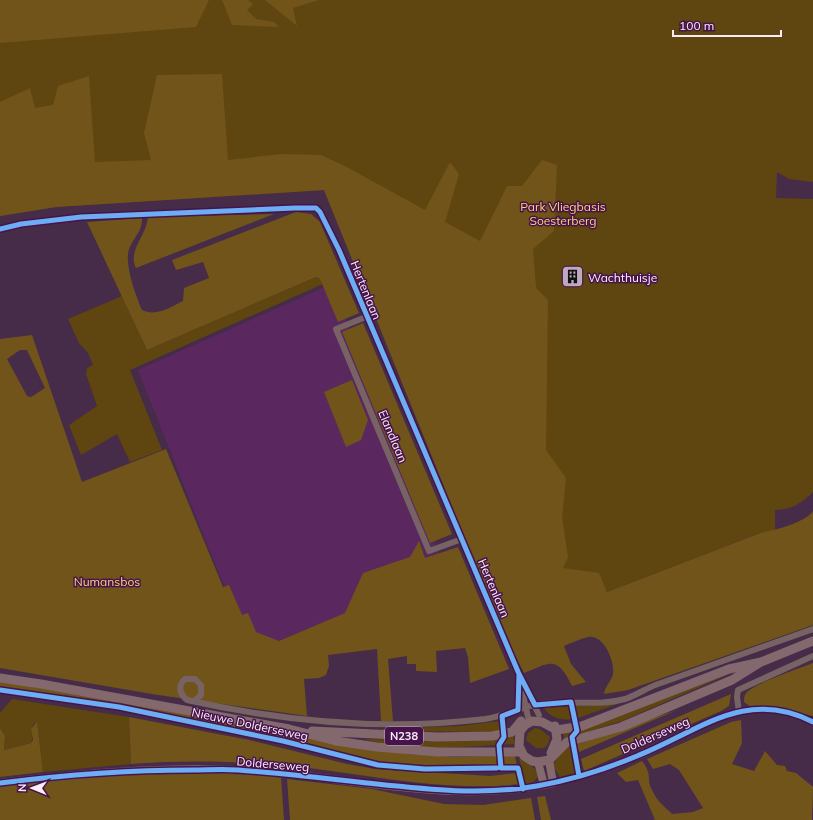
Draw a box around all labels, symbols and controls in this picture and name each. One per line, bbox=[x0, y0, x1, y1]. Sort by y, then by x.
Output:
scale bar bbox=[673, 12, 781, 38]
text: 100 m bbox=[679, 18, 714, 33]
park label: Park Vliegbasis Soesterberg bbox=[520, 199, 606, 228]
street label: Hertenlaan bbox=[347, 258, 385, 322]
building icon: Wachthuisje bbox=[559, 264, 585, 290]
place label: Wachthuisje bbox=[588, 270, 657, 285]
street label: Elandlaan bbox=[375, 407, 411, 465]
street label: Hertenlaan bbox=[475, 556, 513, 620]
park label: Numansbos bbox=[74, 574, 140, 589]
street label: Nieuwe Dolderseweg bbox=[190, 704, 310, 744]
street label: Dolderseweg bbox=[619, 713, 691, 757]
road number: N238 bbox=[385, 727, 423, 745]
street label: Dolderseweg bbox=[236, 753, 310, 775]
north arrow bbox=[12, 768, 52, 808]
text: N bbox=[15, 784, 29, 792]

